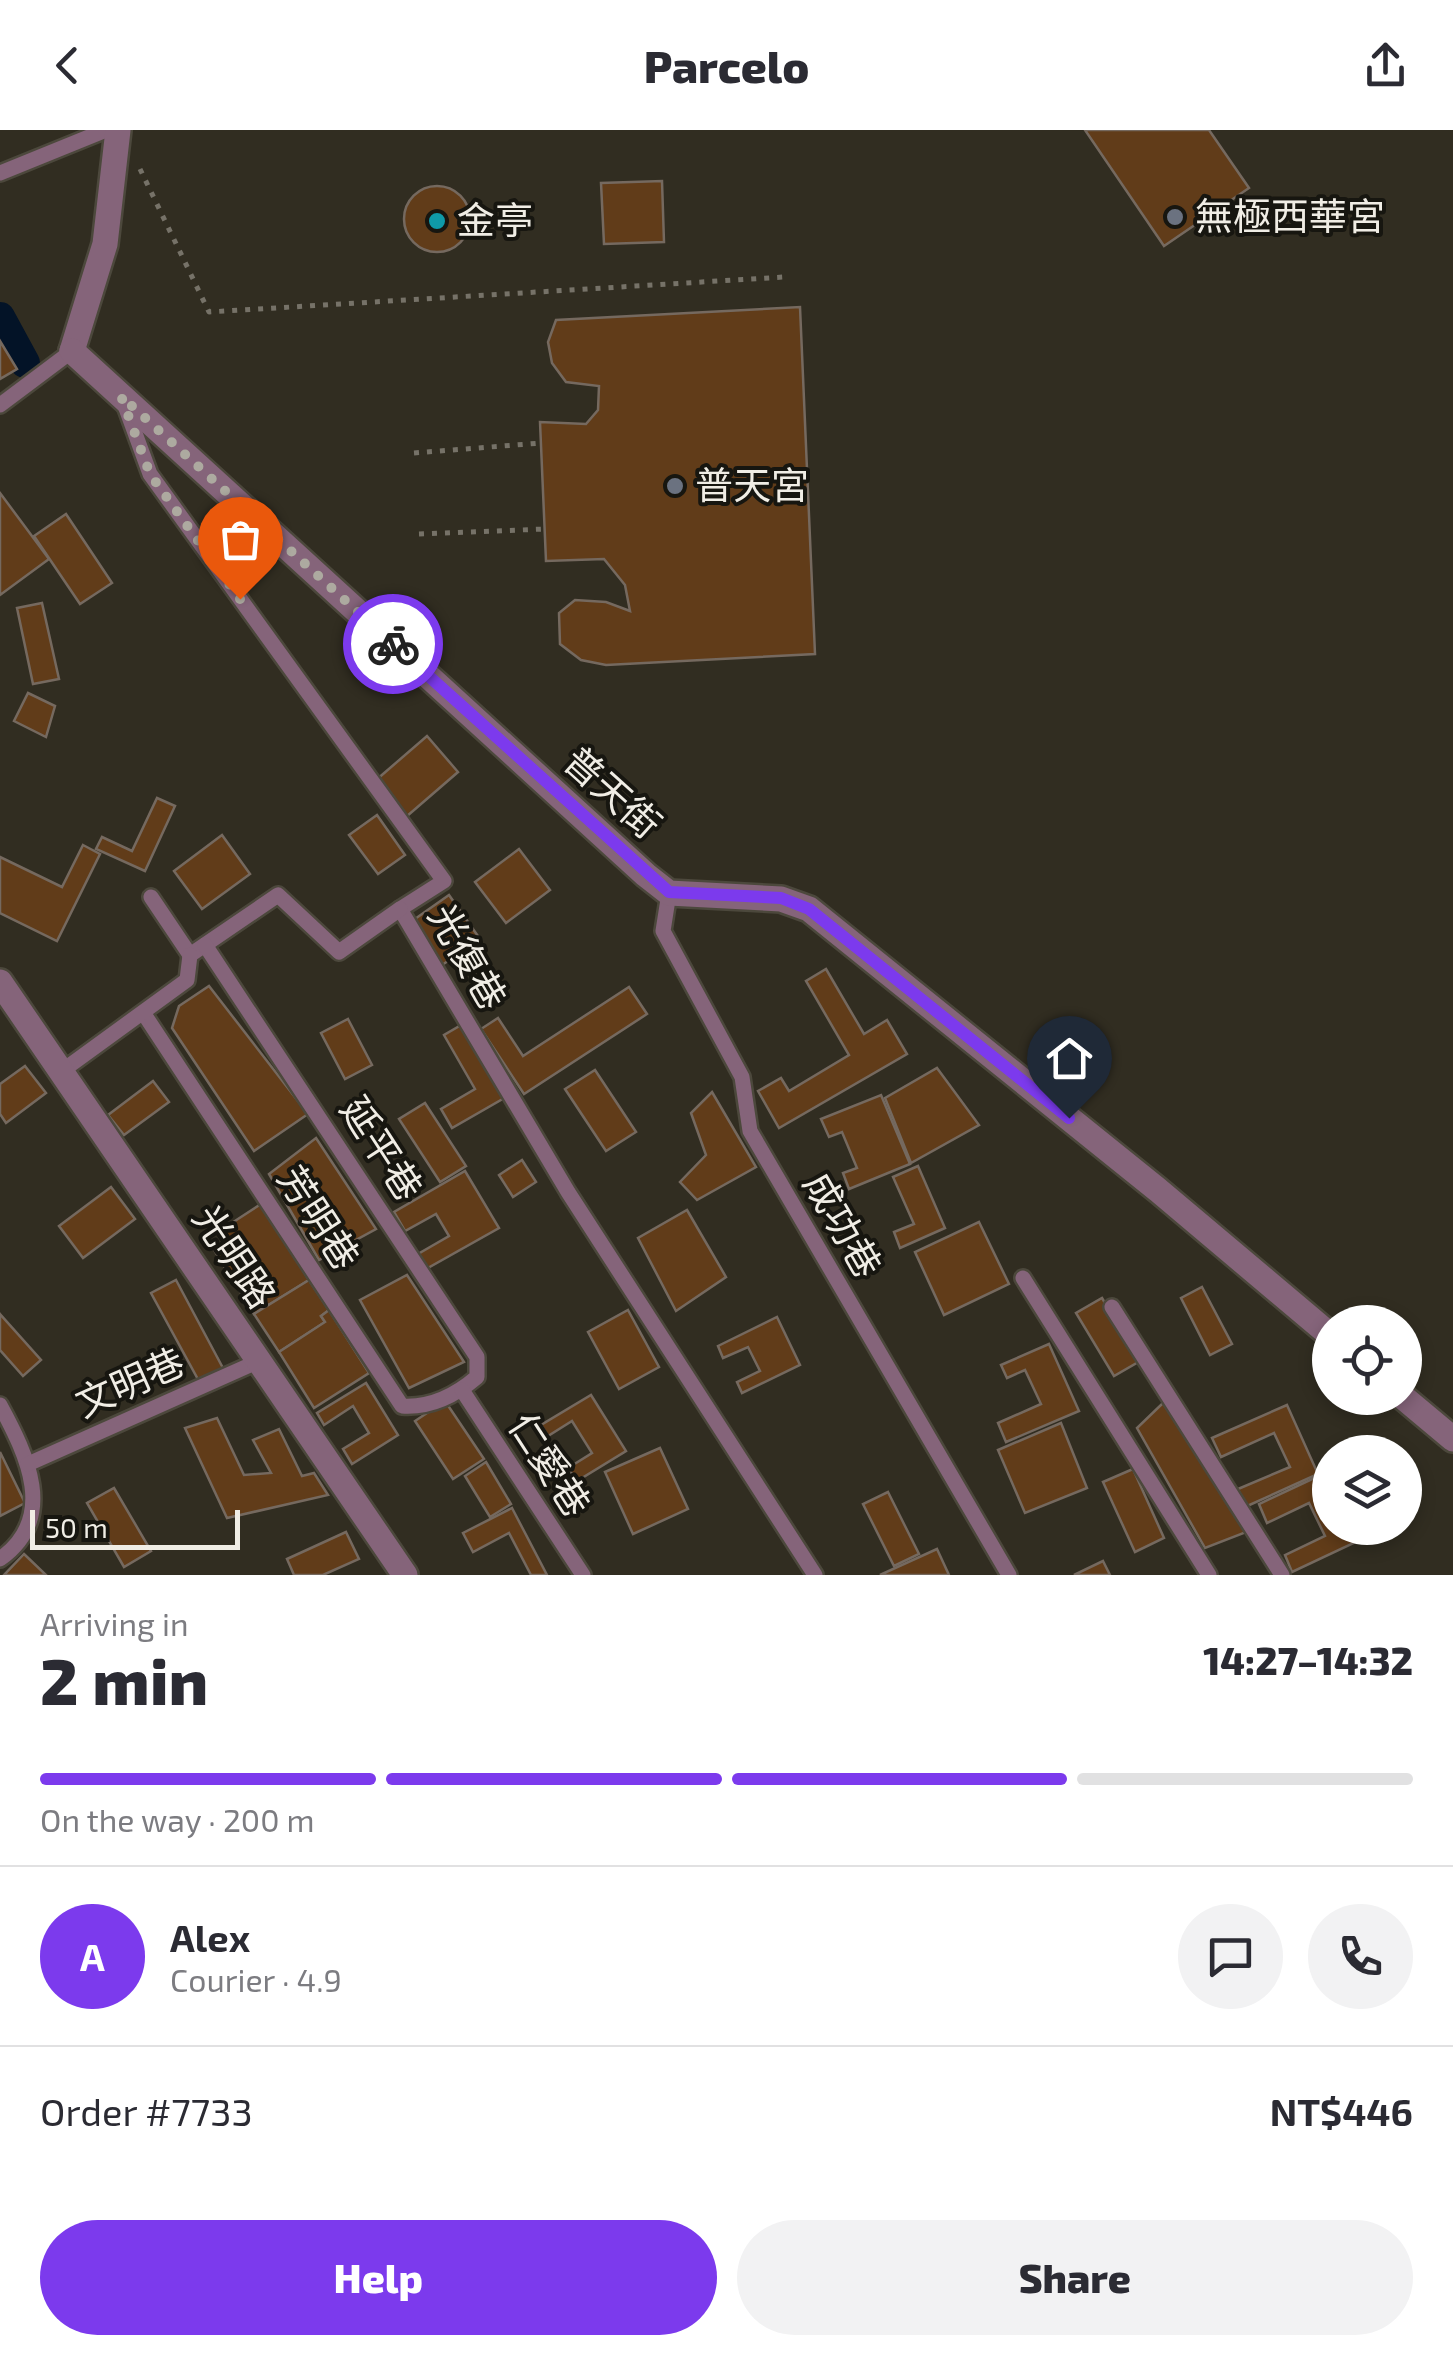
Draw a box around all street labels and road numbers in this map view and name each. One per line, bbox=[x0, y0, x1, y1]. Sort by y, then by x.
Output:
street label: 普天街 bbox=[556, 736, 671, 847]
street label: 光復巷 bbox=[420, 895, 517, 1017]
street label: 延平巷 bbox=[332, 1088, 433, 1208]
street label: 芳明巷 bbox=[269, 1157, 370, 1277]
street label: 成功巷 bbox=[795, 1163, 892, 1285]
street label: 光明路 bbox=[185, 1196, 287, 1316]
street label: 文明巷 bbox=[68, 1337, 191, 1425]
street label: 仁愛巷 bbox=[500, 1404, 601, 1524]

